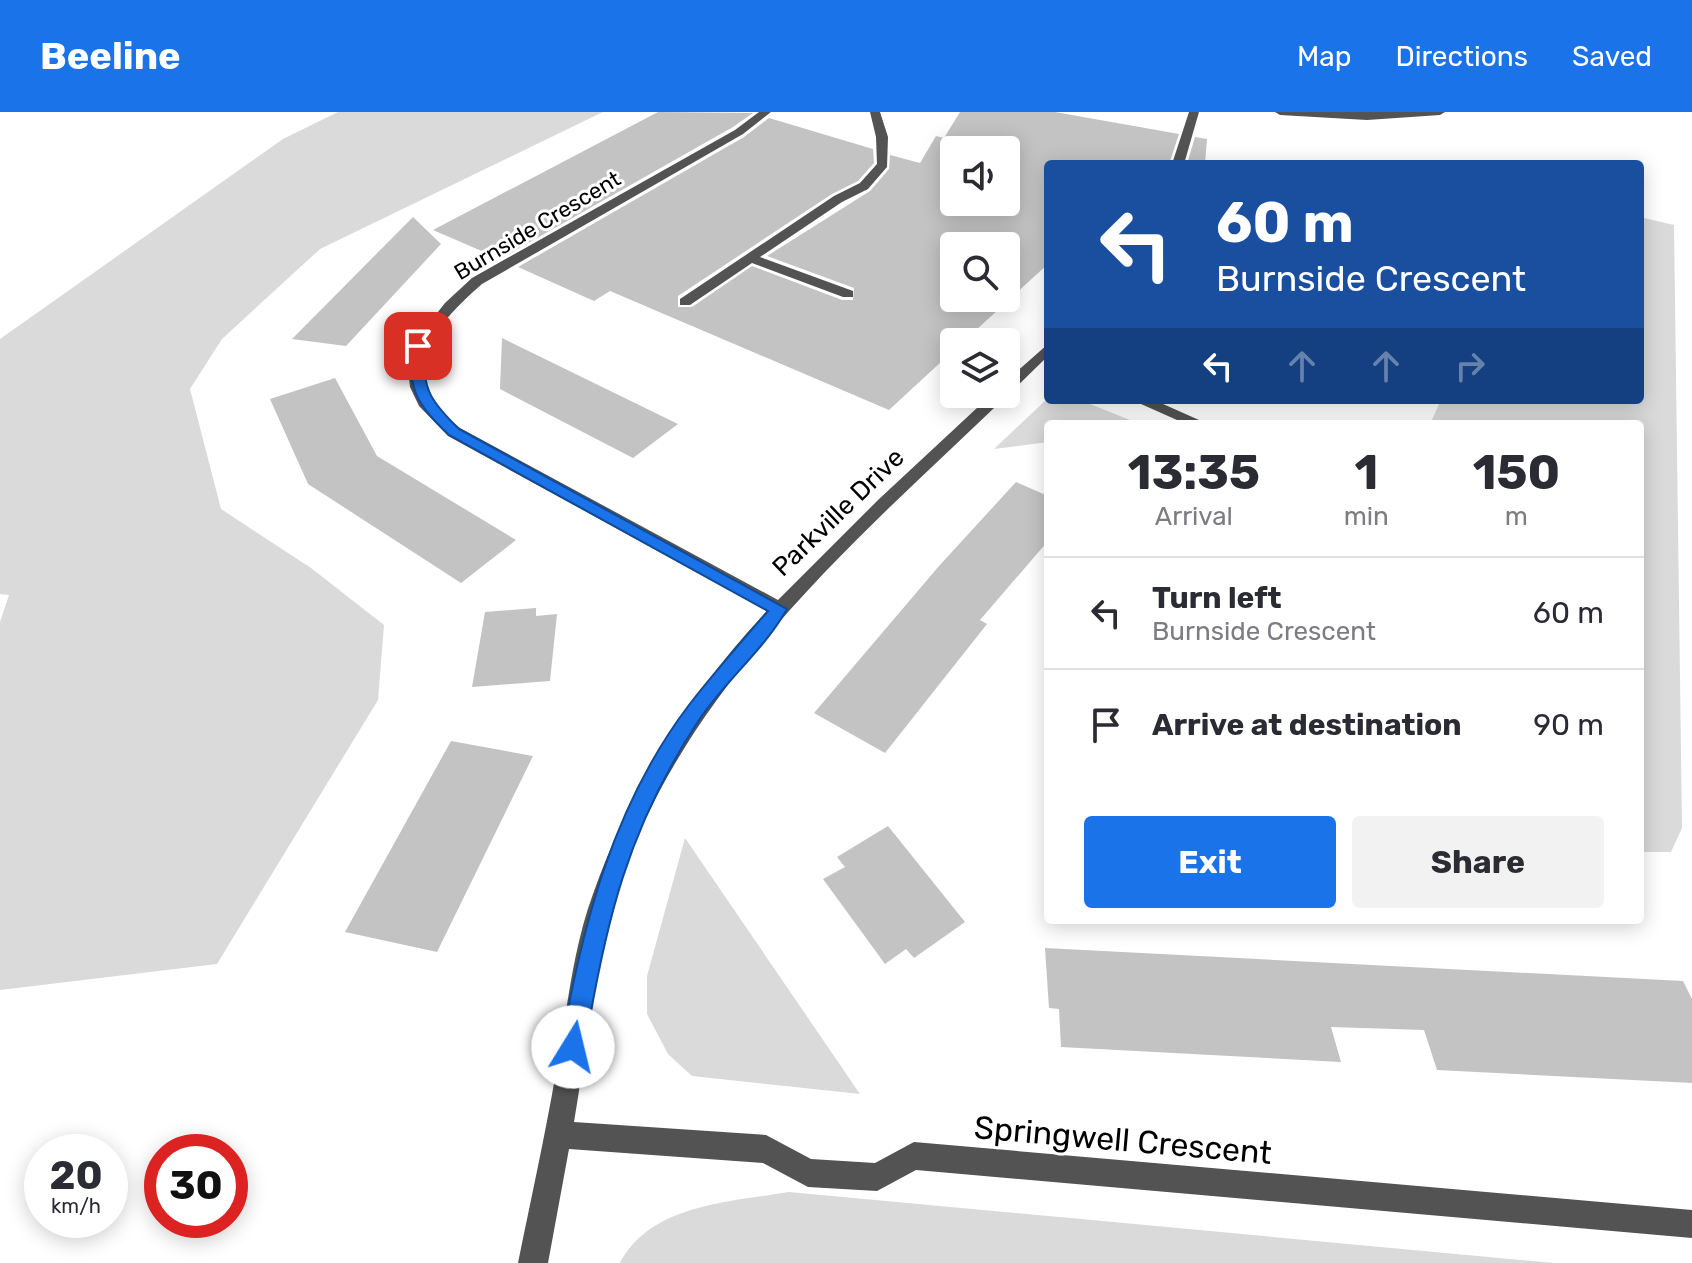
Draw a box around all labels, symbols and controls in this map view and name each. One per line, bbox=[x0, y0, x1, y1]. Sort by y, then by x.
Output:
text: Beeline bbox=[40, 33, 181, 79]
text: Map bbox=[1297, 40, 1351, 73]
text: Directions bbox=[1395, 40, 1528, 73]
text: Saved bbox=[1572, 40, 1652, 73]
map controls bbox=[940, 136, 1020, 408]
button: sound bbox=[940, 136, 1020, 216]
street label: Burnside Crescent bbox=[449, 165, 626, 286]
text: 60 m bbox=[1216, 190, 1354, 256]
icon: left bbox=[1084, 192, 1188, 296]
button: search bbox=[940, 232, 1020, 312]
text: Burnside Crescent bbox=[1216, 257, 1526, 300]
pin bbox=[384, 312, 452, 380]
icon: arrive bbox=[396, 324, 440, 368]
button: layers bbox=[940, 328, 1020, 408]
icon: left bbox=[1196, 344, 1240, 388]
icon: ahead bbox=[1280, 344, 1324, 388]
icon: ahead bbox=[1364, 344, 1408, 388]
icon: right bbox=[1448, 344, 1492, 388]
street label: Parkville Drive bbox=[766, 442, 911, 583]
text: 13:35 bbox=[1128, 444, 1260, 501]
text: 1 bbox=[1354, 444, 1378, 501]
text: 150 bbox=[1473, 444, 1560, 501]
text: Arrival bbox=[1155, 501, 1233, 532]
text: min bbox=[1344, 501, 1389, 532]
text: m bbox=[1505, 501, 1528, 532]
text: Turn left bbox=[1152, 580, 1282, 616]
icon: left bbox=[1084, 591, 1128, 635]
text: 60 m bbox=[1533, 595, 1604, 631]
text: Burnside Crescent bbox=[1152, 616, 1376, 647]
icon: arrive bbox=[1084, 703, 1128, 747]
text: Arrive at destination bbox=[1152, 707, 1462, 743]
text: 90 m bbox=[1533, 707, 1604, 743]
button: Exit bbox=[1084, 816, 1336, 908]
button: Share bbox=[1352, 816, 1604, 908]
position arrow bbox=[531, 1005, 615, 1089]
street label: Springwell Crescent bbox=[973, 1108, 1273, 1172]
speed limit sign: 30 bbox=[144, 1134, 248, 1238]
text: 20 bbox=[49, 1152, 103, 1199]
text: km/h bbox=[51, 1194, 101, 1218]

